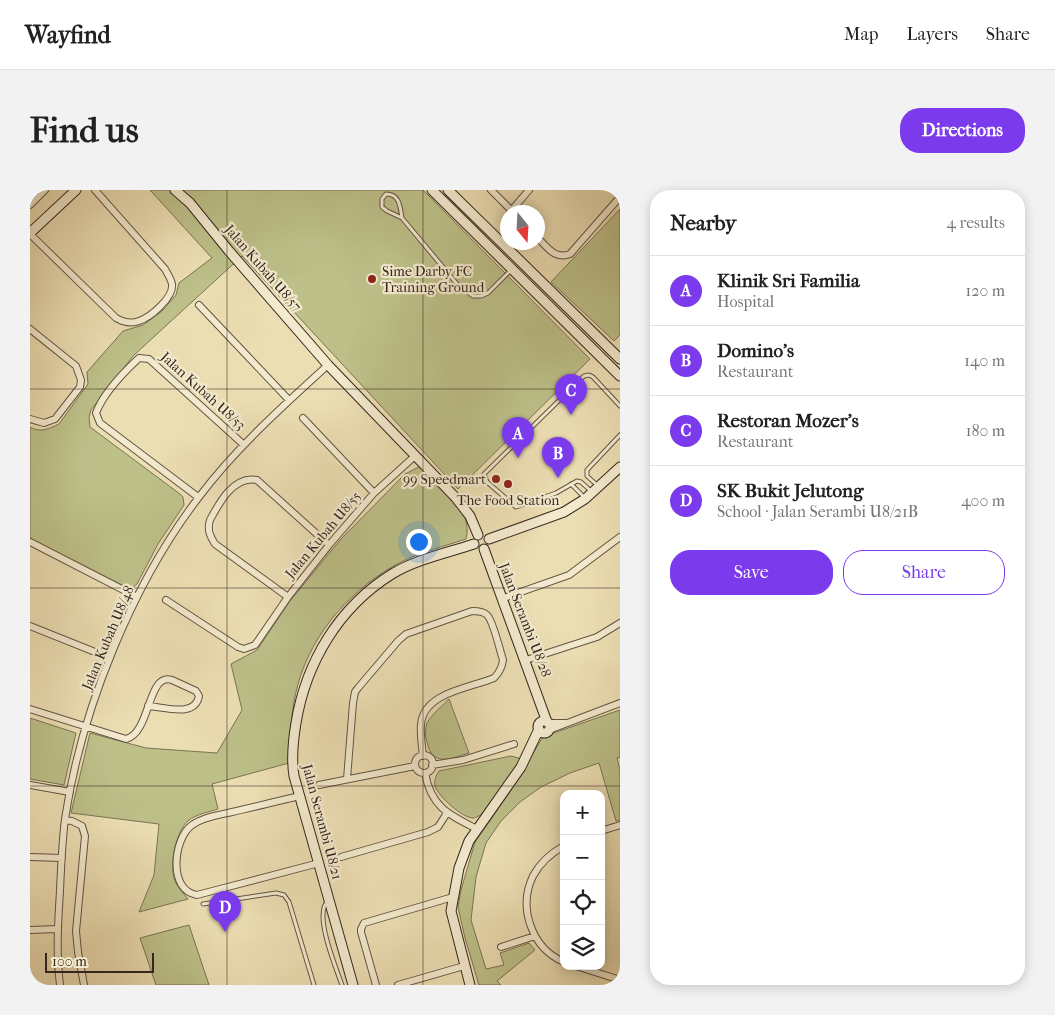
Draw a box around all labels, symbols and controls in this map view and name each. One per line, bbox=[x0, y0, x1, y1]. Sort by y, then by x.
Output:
text: Wayfind bbox=[25, 21, 111, 49]
text: Map bbox=[844, 24, 878, 45]
text: Layers bbox=[906, 24, 958, 45]
text: Share bbox=[986, 24, 1030, 45]
button: Directions bbox=[900, 108, 1025, 153]
text: Find us bbox=[30, 110, 139, 151]
north arrow bbox=[500, 205, 545, 250]
text: Nearby bbox=[670, 211, 736, 235]
text: 4 results bbox=[947, 213, 1005, 232]
street label: Jalan Kubah U8/57 bbox=[220, 220, 305, 315]
place label: Sime Darby FC Training Ground bbox=[382, 263, 485, 296]
text: Klinik Sri Familia bbox=[717, 270, 860, 292]
marker: Sime Darby FC Training Ground bbox=[366, 273, 378, 285]
text: A bbox=[681, 281, 691, 300]
text: 120 m bbox=[966, 281, 1005, 300]
text: Hospital bbox=[717, 292, 774, 311]
text: Domino's bbox=[717, 340, 794, 362]
street label: Jalan Kubah U8/53 bbox=[156, 348, 249, 434]
text: B bbox=[681, 351, 691, 370]
text: 140 m bbox=[964, 351, 1005, 370]
text: Restaurant bbox=[717, 362, 793, 381]
pin: C bbox=[555, 374, 587, 415]
text: Restoran Mozer's bbox=[717, 410, 859, 432]
pin: A bbox=[502, 417, 534, 458]
text: C bbox=[681, 421, 691, 440]
text: 180 m bbox=[966, 421, 1005, 440]
text: Restaurant bbox=[717, 432, 793, 451]
pin: B bbox=[542, 437, 574, 478]
place label: 99 Speedmart bbox=[403, 471, 486, 488]
marker: 99 Speedmart bbox=[490, 473, 502, 485]
marker: The Food Station bbox=[502, 478, 514, 490]
text: SK Bukit Jelutong bbox=[717, 480, 863, 502]
street label: Jalan Kubah U8/55 bbox=[281, 488, 364, 583]
text: D bbox=[680, 491, 692, 510]
text: 400 m bbox=[961, 491, 1005, 510]
place label: The Food Station bbox=[457, 492, 559, 509]
text: School · Jalan Serambi U8/21B bbox=[717, 502, 918, 521]
your location bbox=[406, 529, 432, 555]
button: Save bbox=[670, 550, 833, 595]
button: Share bbox=[843, 550, 1005, 595]
street label: Jalan Serambi U8/28 bbox=[495, 560, 555, 680]
street label: Jalan Kubah U8/48 bbox=[78, 583, 138, 694]
street label: Jalan Serambi U8/21 bbox=[298, 761, 346, 882]
map controls bbox=[560, 790, 605, 970]
button: + bbox=[560, 790, 605, 835]
button: − bbox=[560, 835, 605, 880]
button: locate bbox=[560, 880, 605, 925]
pin: D bbox=[209, 891, 241, 932]
button: layers bbox=[560, 925, 605, 970]
scale bar bbox=[45, 950, 154, 973]
text: 100 m bbox=[52, 953, 87, 970]

